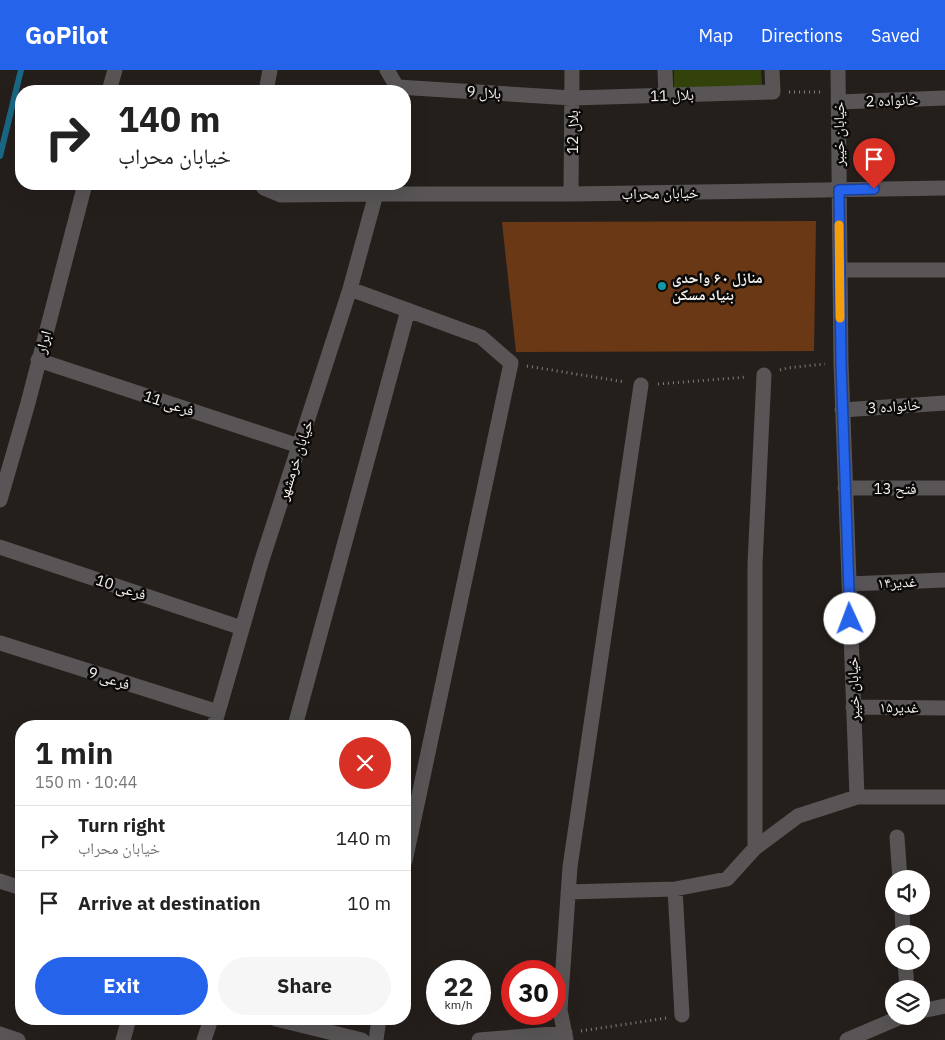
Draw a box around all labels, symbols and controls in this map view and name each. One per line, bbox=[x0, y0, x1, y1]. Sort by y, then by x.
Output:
text: GoPilot bbox=[25, 19, 108, 51]
text: Map bbox=[698, 24, 733, 47]
text: Directions bbox=[761, 24, 843, 47]
text: Saved bbox=[871, 24, 920, 47]
street label: بلال 9 bbox=[466, 81, 502, 104]
street label: بلال 11 bbox=[650, 85, 694, 106]
street label: خانواده 2 bbox=[865, 90, 919, 110]
text: 140 m bbox=[118, 96, 221, 142]
street label: خیابان خیبر bbox=[829, 101, 849, 167]
icon: right bbox=[35, 105, 100, 170]
street label: بلال 12 bbox=[563, 110, 583, 154]
pin bbox=[853, 138, 895, 189]
text: خیابان محراب bbox=[118, 141, 231, 170]
icon: arrive bbox=[860, 145, 888, 173]
street label: خیابان محراب bbox=[621, 183, 699, 204]
place label: منازل ۶۰ واحدی بنیاد مسکن bbox=[672, 268, 763, 304]
marker: منازل ۶۰ واحدی بنیاد مسکن bbox=[656, 280, 668, 292]
street label: ابرار bbox=[31, 328, 55, 357]
street label: فرعی 11 bbox=[141, 386, 197, 421]
street label: خانواده 3 bbox=[867, 395, 922, 417]
street label: خیابان خرمشهر bbox=[273, 417, 318, 504]
street label: فتح 13 bbox=[873, 479, 917, 499]
street label: فرعی 10 bbox=[93, 570, 149, 605]
street label: غدیر۱۴ bbox=[877, 572, 917, 592]
position arrow bbox=[823, 592, 875, 644]
street label: خیابان خیبر bbox=[842, 656, 865, 722]
street label: فرعی 9 bbox=[85, 662, 132, 695]
street label: غدیر۱۵ bbox=[879, 697, 919, 717]
text: 1 min bbox=[35, 733, 113, 772]
button: close bbox=[339, 737, 391, 789]
text: 150 m · 10:44 bbox=[35, 772, 137, 792]
text: Turn right bbox=[78, 813, 165, 837]
icon: right bbox=[35, 824, 63, 852]
text: 140 m bbox=[336, 826, 391, 850]
text: خیابان محراب bbox=[78, 838, 160, 858]
map controls bbox=[885, 870, 930, 1025]
button: sound bbox=[885, 870, 930, 915]
icon: arrive bbox=[35, 889, 63, 917]
text: Arrive at destination bbox=[78, 891, 261, 915]
text: 10 m bbox=[347, 891, 391, 915]
button: search bbox=[885, 925, 930, 970]
button: Exit bbox=[35, 957, 208, 1015]
button: Share bbox=[218, 957, 391, 1015]
speed limit sign: 30 bbox=[501, 960, 566, 1025]
text: 22 bbox=[443, 970, 474, 1003]
button: layers bbox=[885, 980, 930, 1025]
text: km/h bbox=[444, 997, 473, 1012]

